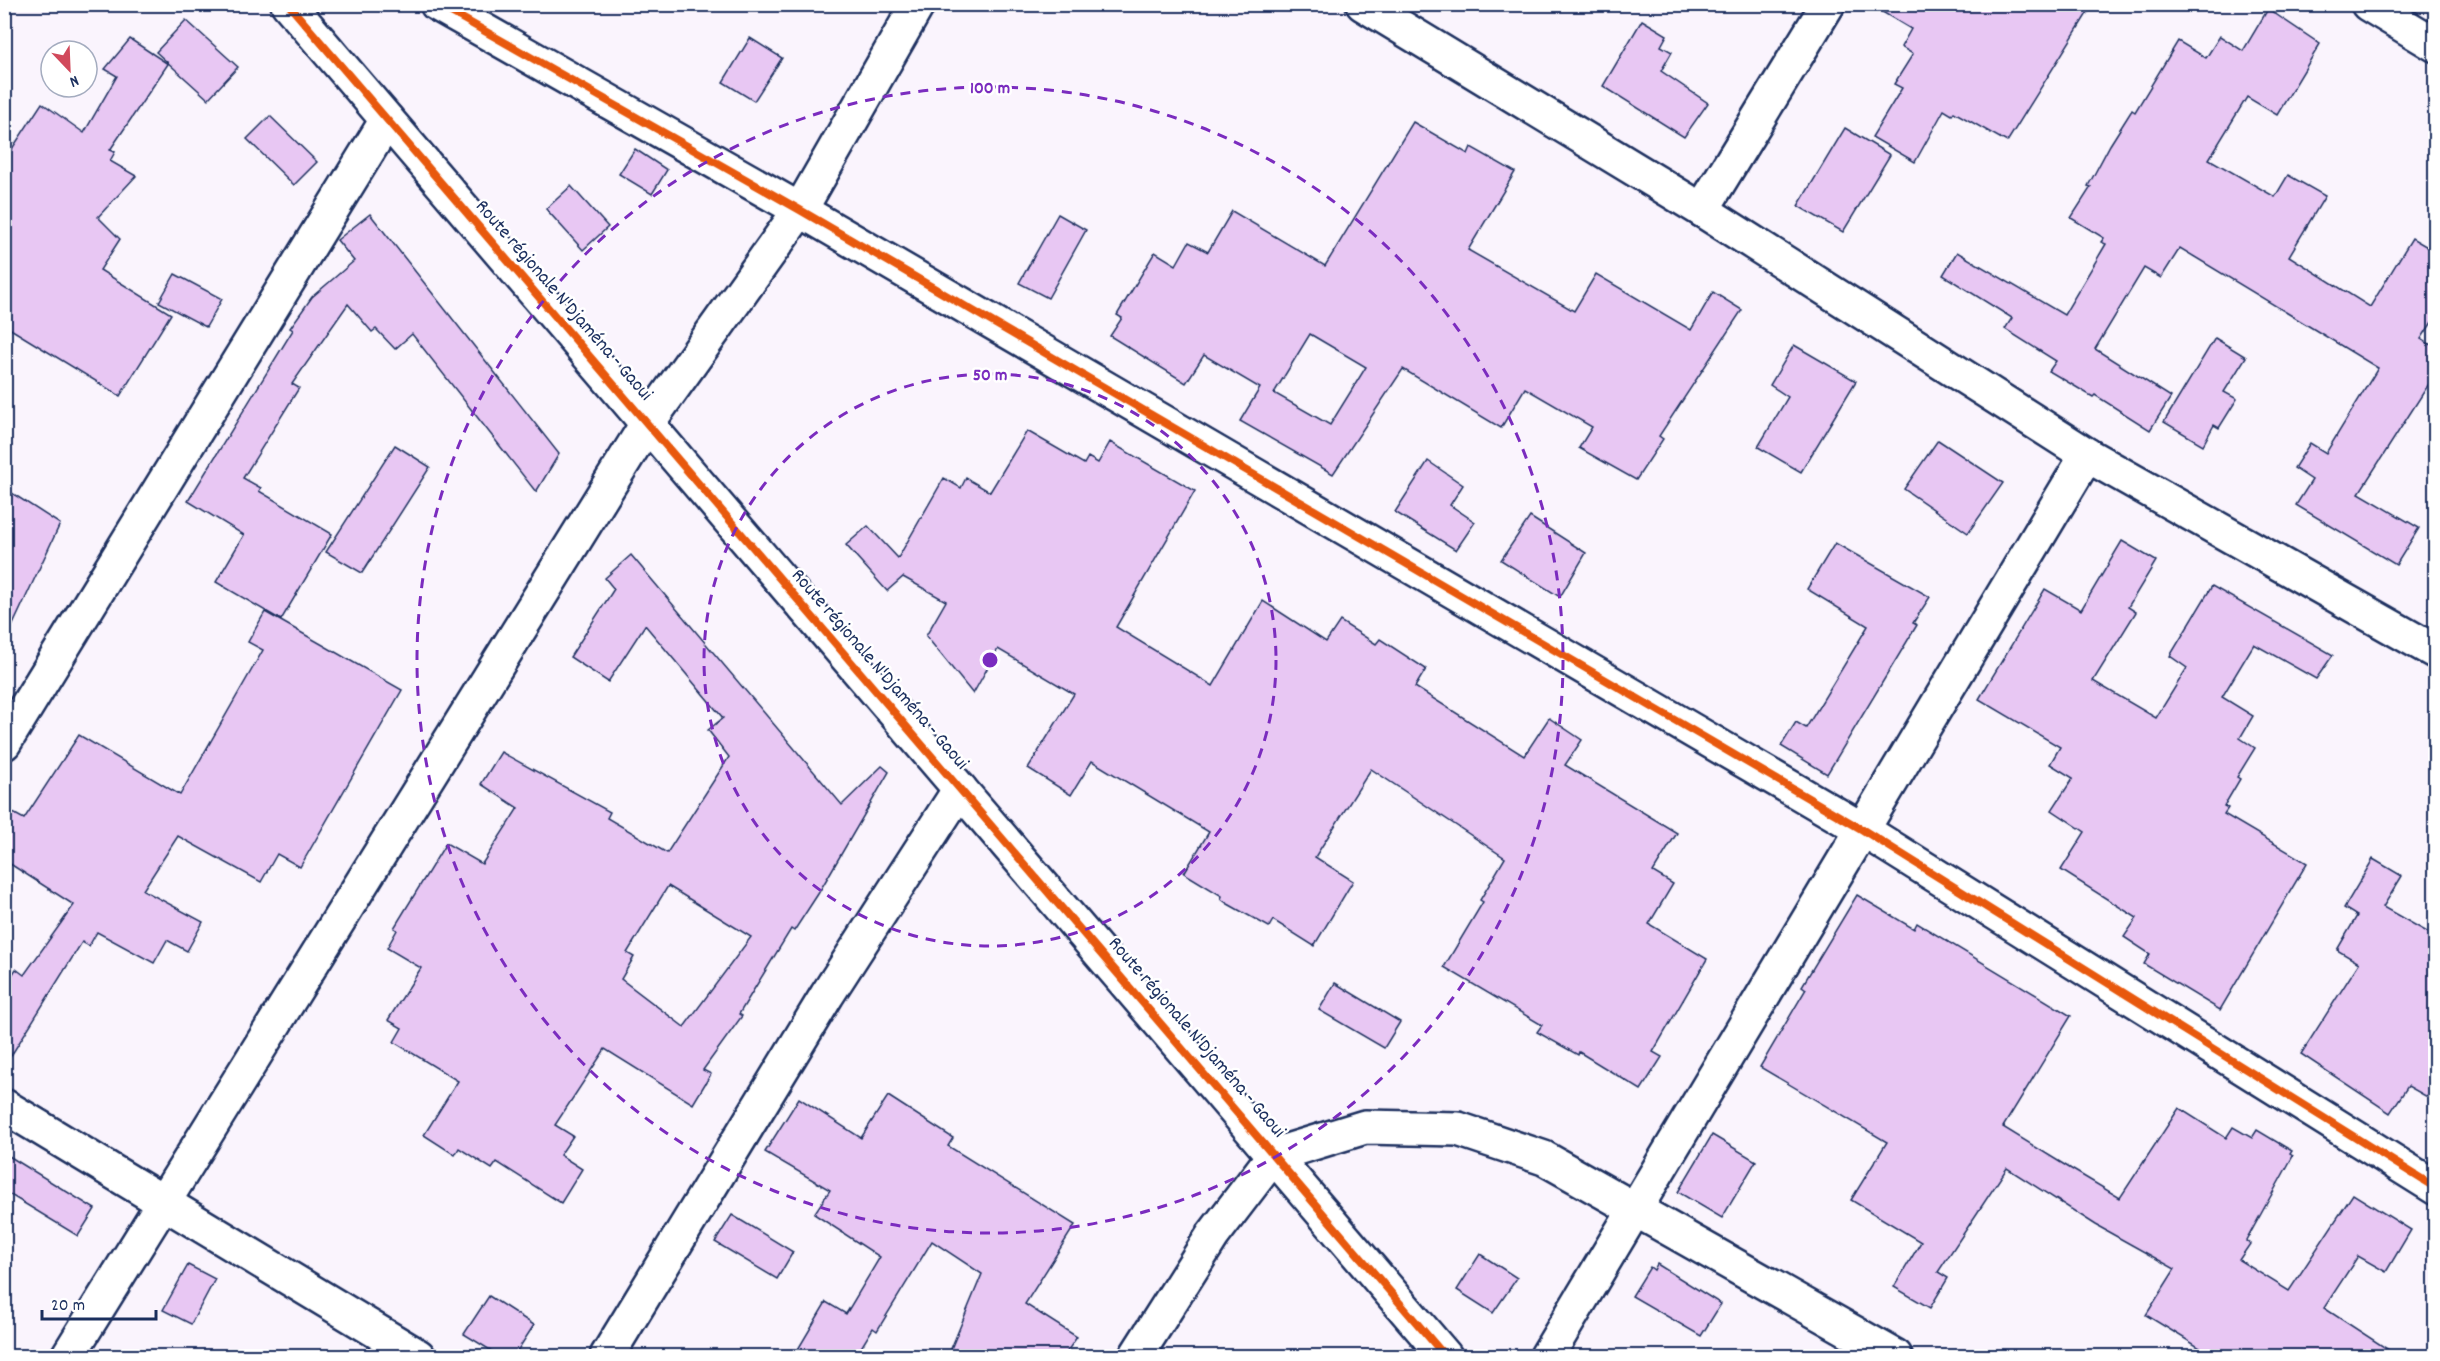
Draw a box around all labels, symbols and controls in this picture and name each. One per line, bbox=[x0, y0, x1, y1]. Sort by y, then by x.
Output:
north arrow bbox=[39, 39, 99, 99]
text: N bbox=[66, 68, 82, 93]
text: 100 m bbox=[970, 77, 1010, 102]
street label: Route régionale N'Djaména - Gaoui bbox=[468, 194, 659, 408]
text: 50 m bbox=[973, 364, 1007, 389]
street label: Route régionale N'Djaména - Gaoui bbox=[784, 563, 975, 777]
centre of rings bbox=[980, 650, 1000, 670]
street label: Route régionale N'Djaména - Gaoui bbox=[1101, 931, 1292, 1145]
scale bar bbox=[42, 1283, 156, 1321]
text: 20 m bbox=[51, 1294, 85, 1319]

